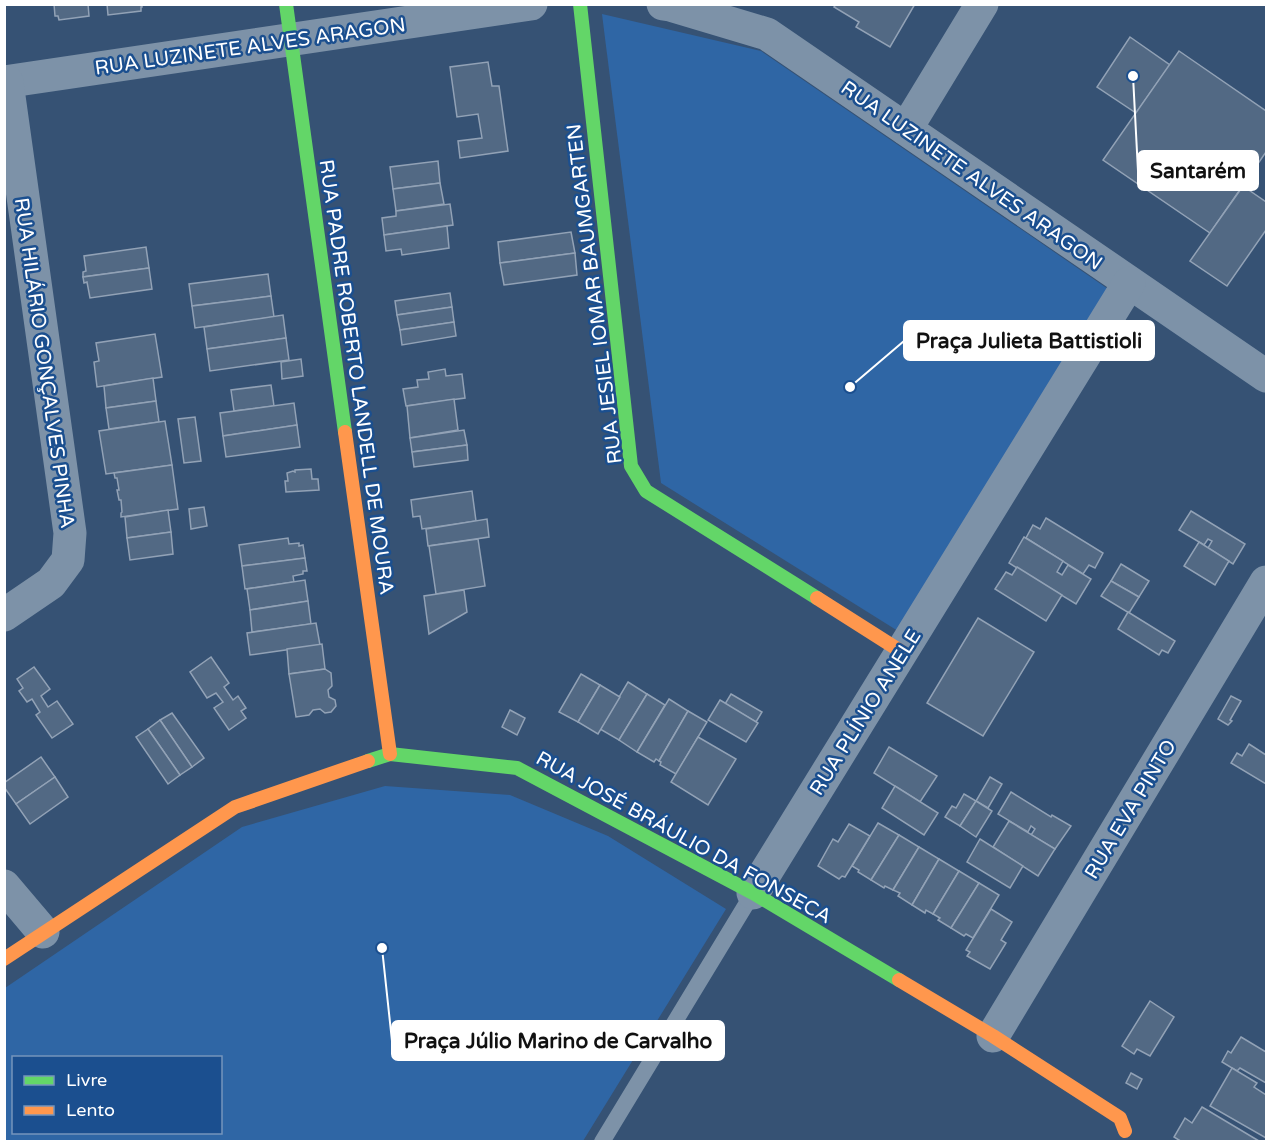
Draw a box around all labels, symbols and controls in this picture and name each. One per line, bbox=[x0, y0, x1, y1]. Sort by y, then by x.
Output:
street label: RUA LUZINETE ALVES ARAGON bbox=[93, 13, 407, 81]
street label: RUA LUZINETE ALVES ARAGON bbox=[836, 76, 1107, 276]
street label: RUA JESIEL IOMAR BAUMGARTEN bbox=[562, 122, 628, 465]
callout: Santarém bbox=[1138, 151, 1258, 190]
street label: RUA PADRE ROBERTO LANDELL DE MOURA bbox=[314, 158, 398, 596]
text: Santarém bbox=[1150, 159, 1246, 184]
street label: RUA HILÁRIO GONÇALVES PINHA bbox=[9, 196, 80, 530]
callout: Praça Julieta Battistioli bbox=[904, 321, 1154, 360]
text: Praça Julieta Battistioli bbox=[916, 329, 1142, 354]
street label: RUA PLÍNIO ANELE bbox=[804, 625, 927, 800]
street label: RUA EVA PINTO bbox=[1080, 736, 1182, 883]
street label: RUA JOSÉ BRÁULIO DA FONSECA bbox=[532, 746, 836, 929]
callout: Praça Júlio Marino de Carvalho bbox=[392, 1021, 724, 1060]
text: Praça Júlio Marino de Carvalho bbox=[404, 1029, 712, 1054]
legend bbox=[12, 1056, 222, 1134]
text: Livre bbox=[66, 1069, 107, 1091]
text: Lento bbox=[66, 1099, 115, 1121]

